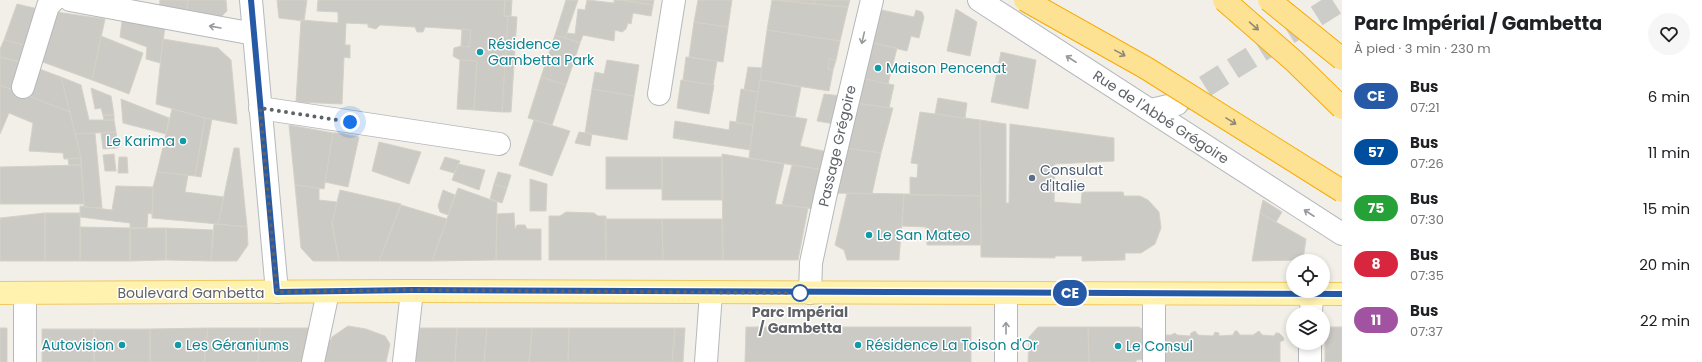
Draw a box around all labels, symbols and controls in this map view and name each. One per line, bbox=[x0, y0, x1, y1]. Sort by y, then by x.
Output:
text: Parc Impérial / Gambetta bbox=[1354, 10, 1602, 37]
button: heart bbox=[1648, 13, 1690, 55]
one-way arrow bbox=[1248, 21, 1259, 30]
one-way arrow bbox=[209, 22, 222, 30]
one-way arrow bbox=[859, 31, 866, 44]
place label: Résidence Gambetta Park bbox=[488, 34, 595, 70]
text: À pied · 3 min · 230 m bbox=[1354, 39, 1491, 58]
marker: Résidence Gambetta Park bbox=[475, 47, 485, 57]
one-way arrow bbox=[1114, 50, 1126, 58]
one-way arrow bbox=[1065, 55, 1076, 63]
place label: Maison Pencenat bbox=[886, 58, 1006, 78]
marker: Maison Pencenat bbox=[873, 63, 883, 73]
street label: Rue de l'Abbé Grégoire bbox=[1089, 65, 1233, 169]
text: Bus bbox=[1410, 76, 1438, 97]
street label: Passage Grégoire bbox=[813, 83, 861, 209]
text: CE bbox=[1367, 86, 1385, 106]
text: 6 min bbox=[1648, 86, 1690, 107]
text: 07:21 bbox=[1410, 98, 1440, 117]
your location bbox=[340, 112, 360, 132]
one-way arrow bbox=[1225, 117, 1236, 125]
place label: Le Karima bbox=[106, 131, 175, 151]
text: Bus bbox=[1410, 132, 1438, 153]
marker: Le Karima bbox=[178, 136, 188, 146]
text: 57 bbox=[1368, 142, 1384, 162]
text: 11 min bbox=[1648, 142, 1690, 163]
text: 07:26 bbox=[1410, 154, 1444, 173]
place label: Consulat d'Italie bbox=[1040, 160, 1103, 196]
marker: Consulat d'Italie bbox=[1027, 173, 1037, 183]
text: Bus bbox=[1410, 188, 1438, 209]
text: 75 bbox=[1368, 198, 1384, 218]
text: 15 min bbox=[1643, 198, 1690, 219]
one-way arrow bbox=[1304, 209, 1315, 217]
text: 07:30 bbox=[1410, 210, 1444, 229]
place label: Le San Mateo bbox=[877, 225, 970, 245]
marker: Le San Mateo bbox=[864, 230, 874, 240]
text: Bus bbox=[1410, 244, 1438, 265]
map controls bbox=[1286, 254, 1330, 350]
button: locate bbox=[1286, 254, 1330, 298]
text: 8 bbox=[1371, 254, 1381, 274]
text: 20 min bbox=[1639, 254, 1690, 275]
text: 07:35 bbox=[1410, 266, 1444, 285]
line badge: CE bbox=[1052, 280, 1088, 306]
street label: Boulevard Gambetta bbox=[118, 283, 264, 303]
text: CE bbox=[1061, 283, 1079, 303]
marker: Parc Impérial / Gambetta bbox=[791, 284, 809, 302]
text: Bus bbox=[1410, 300, 1438, 321]
place label: Parc Impérial / Gambetta bbox=[752, 302, 848, 338]
button: layers bbox=[1286, 306, 1330, 350]
text: 11 bbox=[1371, 310, 1381, 330]
text: 22 min bbox=[1640, 310, 1690, 331]
one-way arrow bbox=[1002, 322, 1010, 335]
text: 07:37 bbox=[1410, 322, 1443, 341]
place label: Autovision bbox=[42, 335, 114, 355]
place label: Les Géraniums bbox=[186, 335, 289, 355]
place label: Résidence La Toison d'Or bbox=[866, 335, 1038, 355]
place label: Le Consul bbox=[1126, 336, 1193, 356]
marker: Autovision bbox=[117, 340, 127, 350]
marker: Les Géraniums bbox=[173, 340, 183, 350]
marker: Résidence La Toison d'Or bbox=[853, 340, 863, 350]
marker: Le Consul bbox=[1113, 341, 1123, 351]

